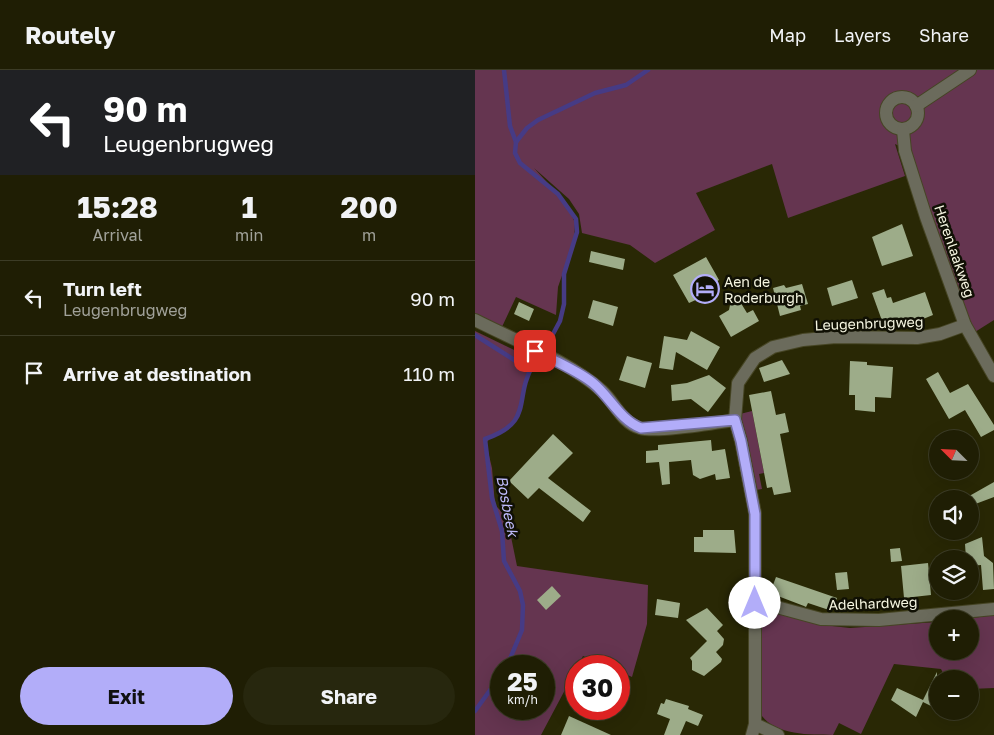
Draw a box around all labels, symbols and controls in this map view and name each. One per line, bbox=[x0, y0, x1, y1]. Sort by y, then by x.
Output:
text: Routely bbox=[25, 20, 116, 49]
text: Map bbox=[769, 24, 806, 46]
text: Layers bbox=[834, 24, 891, 46]
text: Share bbox=[919, 24, 969, 46]
text: 90 m bbox=[103, 88, 187, 130]
icon: left bbox=[20, 90, 85, 155]
text: Leugenbrugweg bbox=[103, 130, 274, 157]
text: 15:28 bbox=[77, 189, 158, 225]
text: 1 bbox=[242, 189, 257, 225]
text: 200 bbox=[341, 189, 398, 225]
street label: Herenlaakweg bbox=[931, 202, 979, 300]
text: Arrival bbox=[92, 225, 143, 245]
text: min bbox=[235, 225, 263, 245]
text: m bbox=[362, 225, 376, 245]
place label: Aen de Roderburgh bbox=[724, 273, 804, 306]
hotel icon: Aen de Roderburgh bbox=[690, 274, 720, 304]
text: Turn left bbox=[63, 277, 142, 300]
icon: left bbox=[20, 284, 48, 312]
text: 90 m bbox=[410, 287, 455, 310]
text: Leugenbrugweg bbox=[63, 300, 187, 320]
street label: Leugenbrugweg bbox=[814, 313, 924, 333]
pin bbox=[514, 330, 556, 372]
icon: arrive bbox=[521, 337, 549, 365]
icon: arrive bbox=[20, 359, 48, 387]
text: Arrive at destination bbox=[63, 362, 251, 385]
text: 110 m bbox=[403, 362, 455, 385]
north arrow bbox=[929, 430, 979, 480]
map controls bbox=[929, 430, 979, 720]
water label: Bosbeek bbox=[493, 474, 523, 540]
button: sound bbox=[929, 490, 979, 540]
button: layers bbox=[929, 550, 979, 600]
position arrow bbox=[728, 576, 780, 628]
street label: Adelhardweg bbox=[828, 593, 918, 613]
button: + bbox=[929, 610, 979, 660]
speed limit sign: 30 bbox=[565, 655, 630, 720]
text: 25 bbox=[507, 666, 538, 697]
button: Exit bbox=[20, 667, 233, 725]
button: Share bbox=[243, 667, 455, 725]
button: − bbox=[929, 670, 979, 720]
text: km/h bbox=[507, 692, 538, 707]

